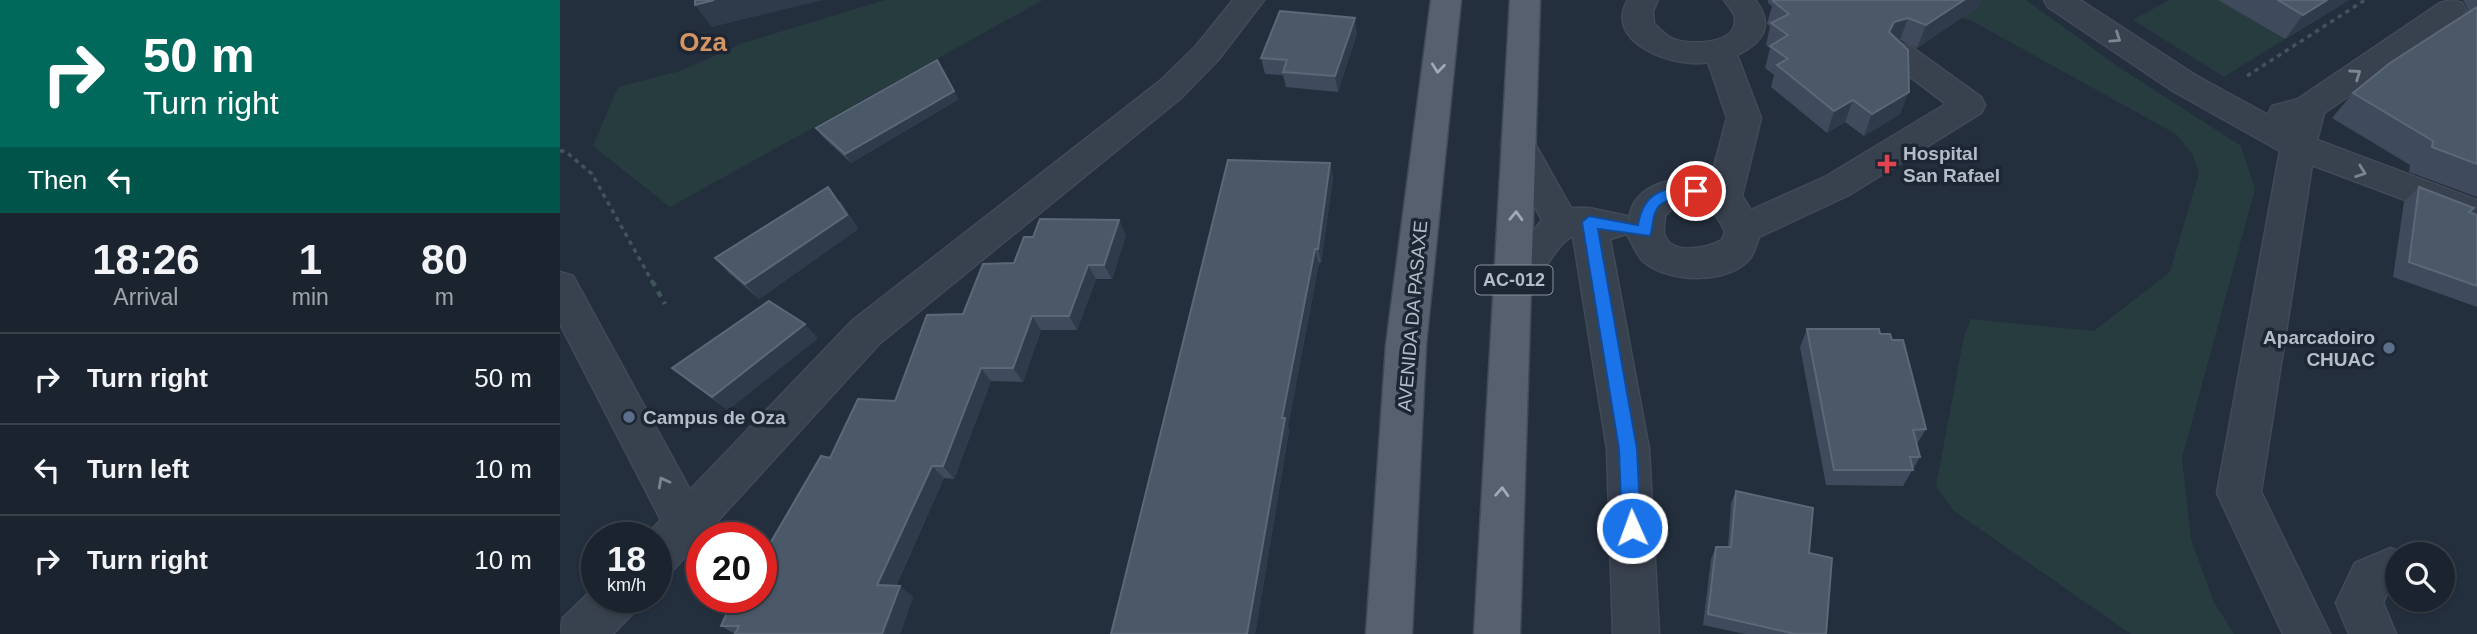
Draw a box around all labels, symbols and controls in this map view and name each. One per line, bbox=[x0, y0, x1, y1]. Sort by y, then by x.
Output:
district label: Oza bbox=[679, 27, 727, 57]
icon: right bbox=[28, 28, 119, 119]
text: 50 m bbox=[143, 28, 255, 82]
one-way arrow bbox=[2108, 30, 2121, 42]
one-way arrow bbox=[1430, 62, 1445, 73]
one-way arrow bbox=[2348, 70, 2361, 82]
text: Turn right bbox=[143, 85, 279, 121]
place label: Hospital San Rafael bbox=[1903, 143, 2000, 186]
marker: Hospital San Rafael bbox=[1877, 154, 1897, 174]
icon: left bbox=[101, 161, 139, 199]
pin bbox=[1666, 161, 1726, 221]
one-way arrow bbox=[2354, 164, 2366, 178]
text: Then bbox=[28, 165, 87, 195]
icon: arrive bbox=[1677, 172, 1715, 210]
one-way arrow bbox=[1508, 210, 1524, 221]
street label: AVENIDA DA PASAXE bbox=[1394, 220, 1431, 412]
text: 18:26 bbox=[92, 236, 200, 283]
text: 1 bbox=[299, 236, 322, 283]
text: 80 bbox=[421, 236, 468, 283]
road number: AC-012 bbox=[1476, 266, 1552, 294]
text: Arrival bbox=[113, 284, 178, 310]
text: min bbox=[292, 284, 329, 310]
text: m bbox=[435, 284, 454, 310]
place label: Aparcadoiro CHUAC bbox=[2263, 327, 2375, 370]
marker: Aparcadoiro CHUAC bbox=[2381, 340, 2397, 356]
icon: right bbox=[28, 360, 66, 398]
text: Turn right bbox=[87, 363, 208, 393]
text: 50 m bbox=[474, 363, 532, 393]
place label: Campus de Oza bbox=[643, 407, 786, 428]
marker: Campus de Oza bbox=[621, 409, 637, 425]
icon: left bbox=[28, 451, 66, 489]
text: Turn left bbox=[87, 454, 189, 484]
text: 10 m bbox=[474, 454, 532, 484]
one-way arrow bbox=[657, 476, 671, 489]
one-way arrow bbox=[1495, 486, 1510, 497]
position arrow bbox=[1595, 491, 1669, 565]
speed limit sign: 20 bbox=[686, 522, 777, 613]
text: 18 bbox=[607, 539, 646, 578]
icon: right bbox=[28, 542, 66, 580]
map controls bbox=[2385, 542, 2455, 612]
button: search bbox=[2385, 542, 2455, 612]
text: Turn right bbox=[87, 545, 208, 575]
text: 10 m bbox=[474, 545, 532, 575]
text: km/h bbox=[607, 575, 646, 595]

